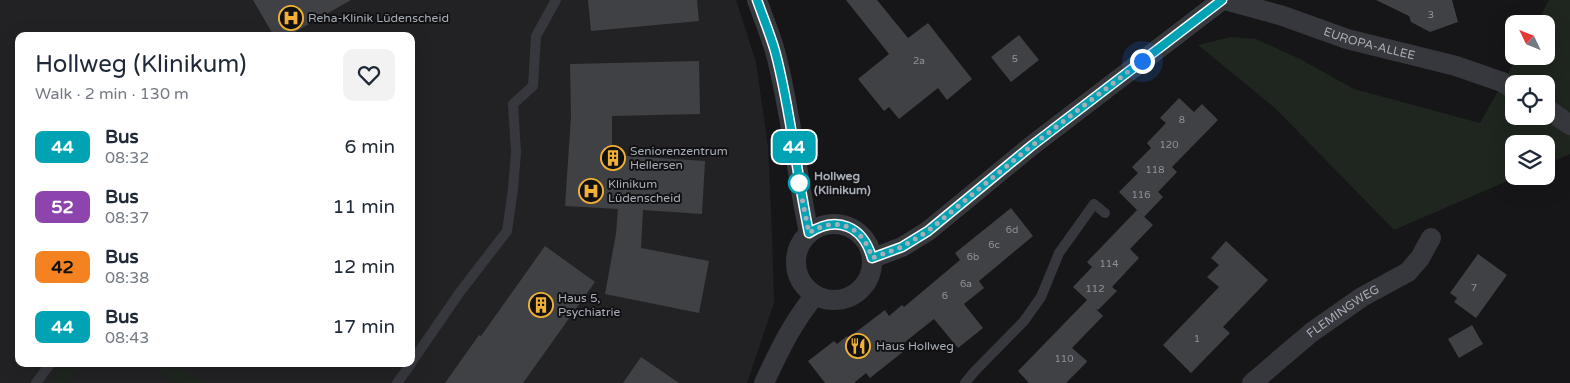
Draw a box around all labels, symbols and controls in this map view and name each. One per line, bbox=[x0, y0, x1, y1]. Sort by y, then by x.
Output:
hospital icon: Reha-Klinik Lüdenscheid bbox=[278, 5, 304, 31]
house number: 3 bbox=[1428, 9, 1434, 21]
place label: Reha-Klinik Lüdenscheid bbox=[308, 11, 449, 25]
north arrow bbox=[1505, 15, 1555, 65]
map controls bbox=[1505, 15, 1555, 185]
street label: EUROPA-ALLEE bbox=[1322, 24, 1417, 63]
button: heart bbox=[343, 49, 395, 101]
your location bbox=[1130, 49, 1155, 74]
text: Hollweg (Klinikum) bbox=[35, 50, 246, 79]
house number: 5 bbox=[1012, 53, 1018, 65]
house number: 2a bbox=[913, 55, 925, 67]
button: locate bbox=[1505, 75, 1555, 125]
text: Walk · 2 min · 130 m bbox=[35, 84, 189, 104]
house number: 8 bbox=[1179, 114, 1185, 126]
text: Bus bbox=[105, 126, 139, 148]
line badge: 44 bbox=[772, 131, 816, 163]
button: layers bbox=[1505, 135, 1555, 185]
text: 44 bbox=[51, 136, 74, 158]
text: 6 min bbox=[344, 136, 395, 158]
text: 44 bbox=[783, 136, 805, 158]
house number: 120 bbox=[1160, 139, 1178, 151]
place label: Seniorenzentrum Hellersen bbox=[630, 144, 728, 172]
building icon: Seniorenzentrum Hellersen bbox=[600, 145, 626, 171]
text: 08:32 bbox=[105, 148, 149, 168]
house number: 118 bbox=[1146, 164, 1164, 176]
place label: Hollweg (Klinikum) bbox=[814, 169, 871, 197]
marker: Hollweg (Klinikum) bbox=[788, 172, 810, 194]
place label: Klinikum Lüdenscheid bbox=[608, 177, 681, 205]
hospital icon: Klinikum Lüdenscheid bbox=[578, 178, 604, 204]
text: Bus bbox=[105, 186, 139, 208]
house number: 116 bbox=[1132, 189, 1150, 201]
text: 52 bbox=[51, 196, 74, 218]
text: 11 min bbox=[332, 196, 395, 218]
text: 08:37 bbox=[105, 208, 149, 228]
house number: 6d bbox=[1006, 224, 1018, 236]
house number: 6c bbox=[988, 239, 1000, 251]
text: Bus bbox=[105, 246, 139, 268]
house number: 6b bbox=[967, 251, 979, 263]
text: 42 bbox=[51, 256, 74, 278]
text: 12 min bbox=[332, 256, 395, 278]
house number: 114 bbox=[1100, 258, 1118, 270]
text: 08:38 bbox=[105, 268, 149, 288]
house number: 6a bbox=[960, 278, 972, 290]
street label: FLEMINGWEG bbox=[1304, 282, 1382, 341]
house number: 7 bbox=[1471, 282, 1477, 294]
house number: 112 bbox=[1086, 283, 1104, 295]
house number: 6 bbox=[942, 290, 948, 302]
place label: Haus 5, Psychiatrie bbox=[558, 291, 621, 319]
building icon: Haus 5, Psychiatrie bbox=[528, 292, 554, 318]
text: Bus bbox=[105, 306, 139, 328]
text: 44 bbox=[51, 316, 74, 338]
text: 17 min bbox=[332, 316, 395, 338]
text: 08:43 bbox=[105, 328, 149, 348]
restaurant icon: Haus Hollweg bbox=[845, 333, 871, 359]
house number: 1 bbox=[1194, 333, 1200, 345]
place label: Haus Hollweg bbox=[876, 339, 954, 353]
house number: 110 bbox=[1055, 353, 1073, 365]

